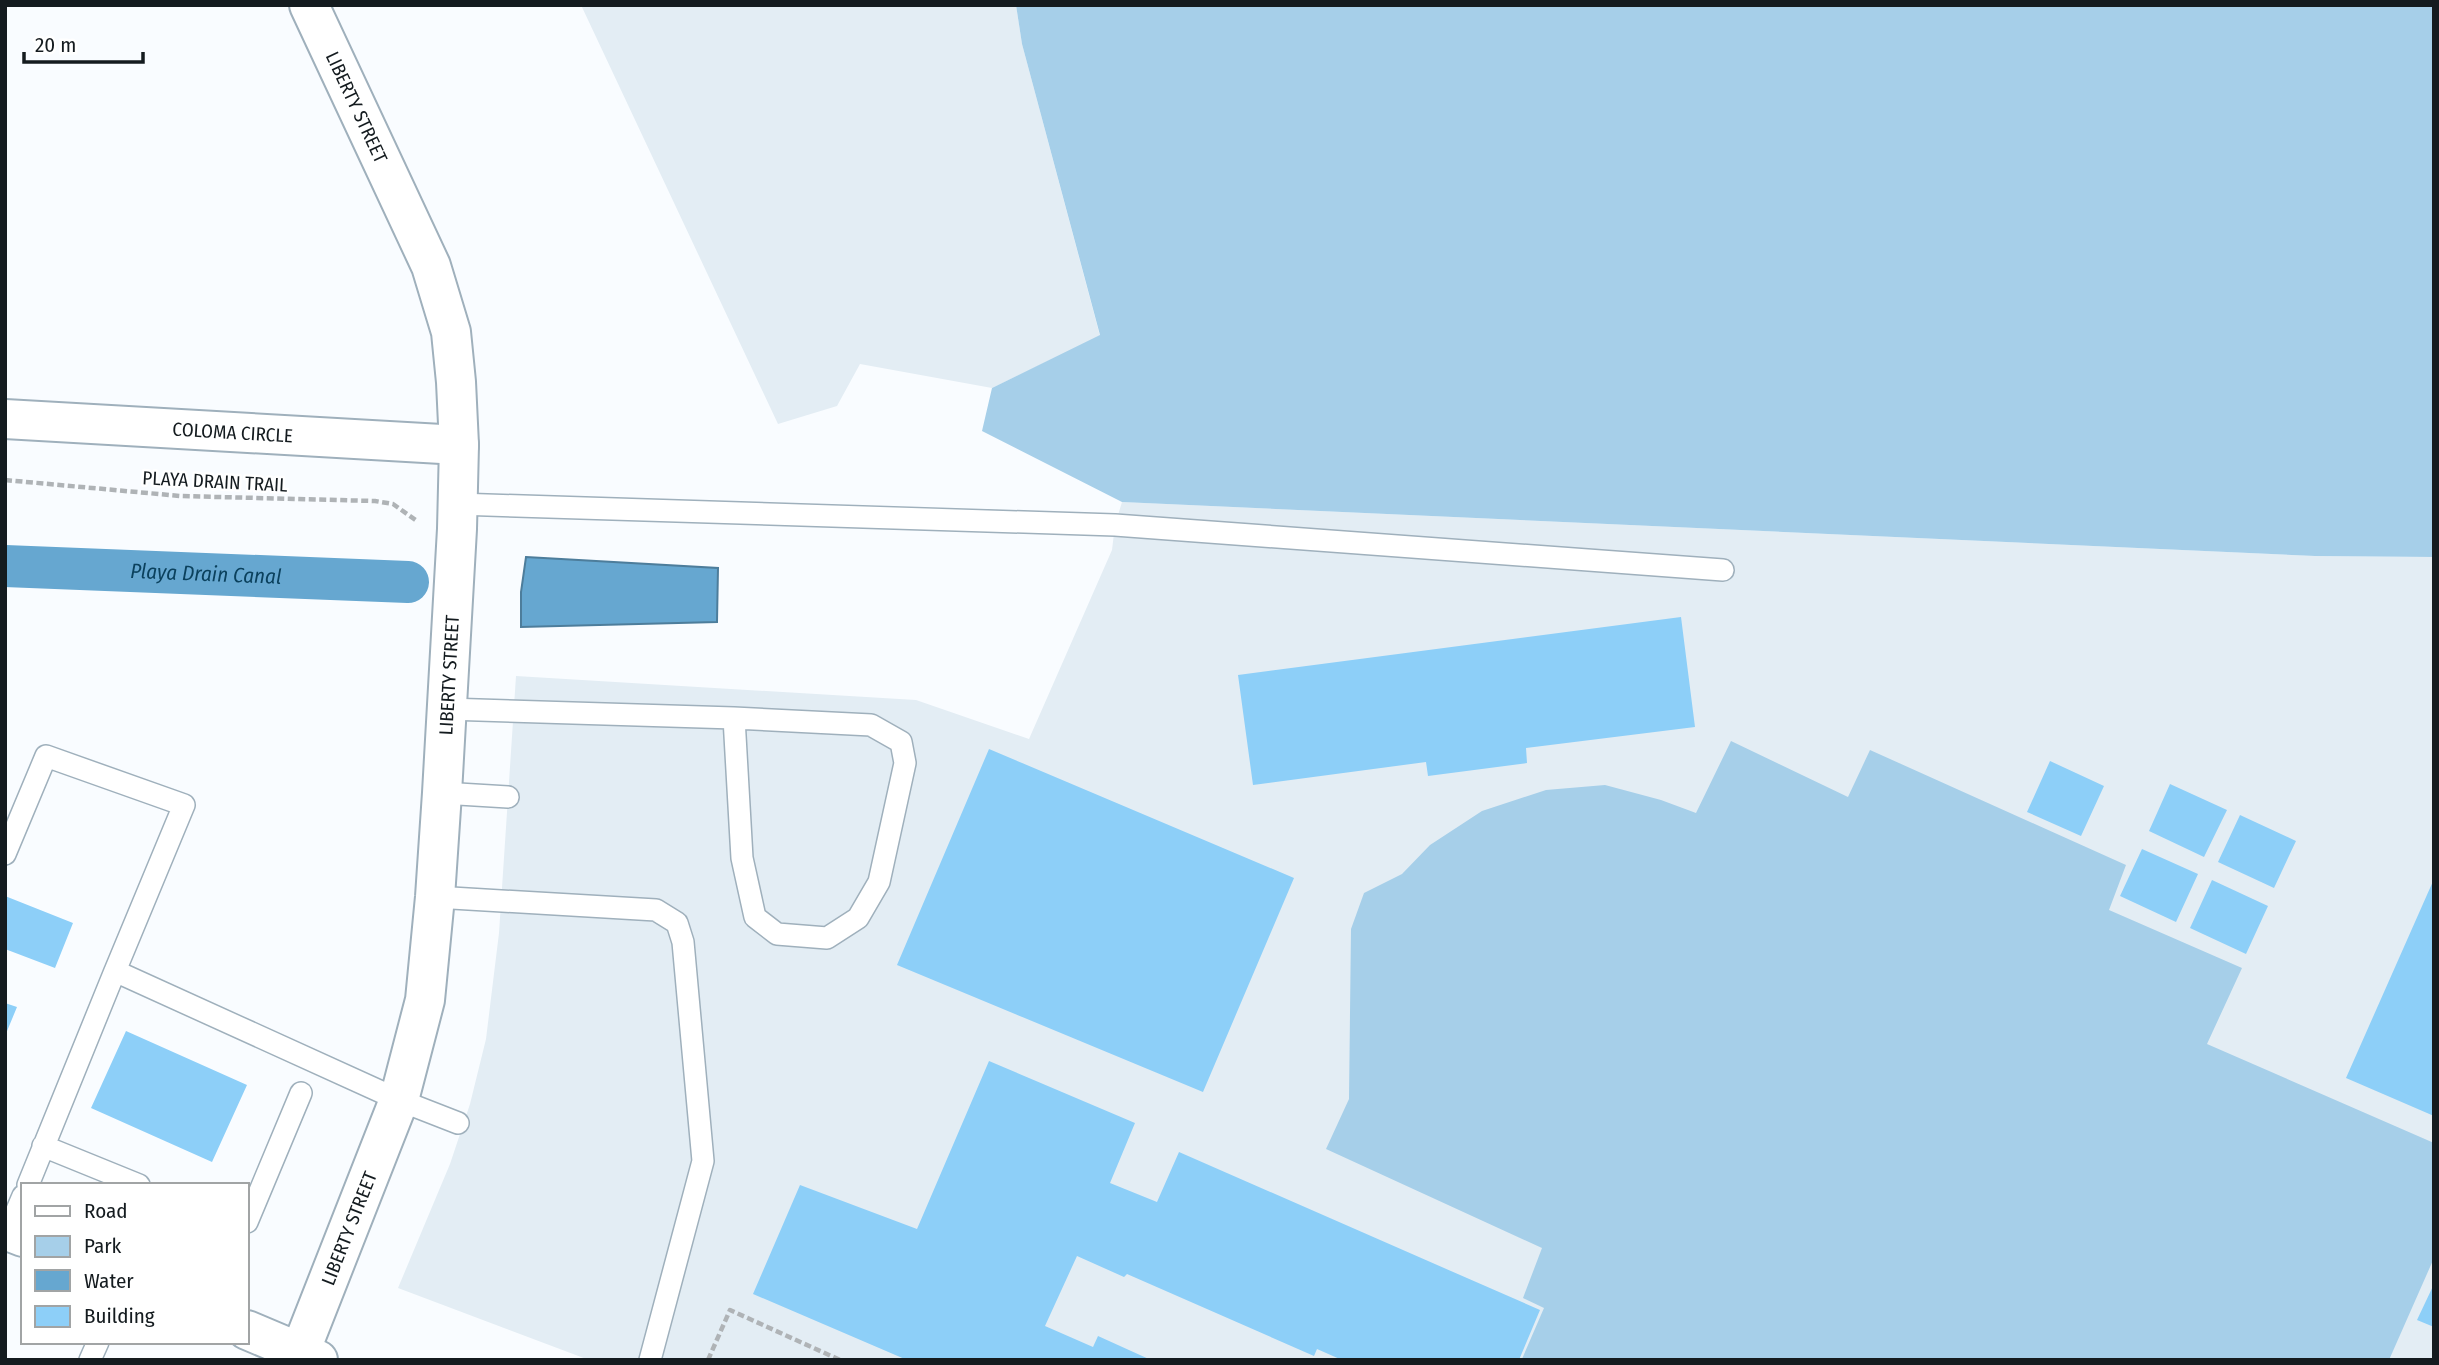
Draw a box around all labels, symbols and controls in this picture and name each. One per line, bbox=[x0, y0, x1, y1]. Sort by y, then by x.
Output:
scale bar bbox=[24, 21, 144, 65]
text: 20 m bbox=[35, 32, 76, 58]
street label: LIBERTY STREET bbox=[321, 48, 392, 167]
street label: COLOMA CIRCLE bbox=[172, 418, 293, 447]
street label: PLAYA DRAIN TRAIL bbox=[142, 466, 289, 497]
water label: Playa Drain Canal bbox=[130, 558, 282, 590]
street label: LIBERTY STREET bbox=[434, 614, 464, 736]
street label: LIBERTY STREET bbox=[316, 1168, 382, 1289]
legend bbox=[21, 1183, 248, 1344]
text: Road bbox=[84, 1198, 128, 1224]
text: Park bbox=[84, 1233, 122, 1259]
text: Water bbox=[84, 1268, 134, 1294]
text: Building bbox=[84, 1303, 155, 1329]

